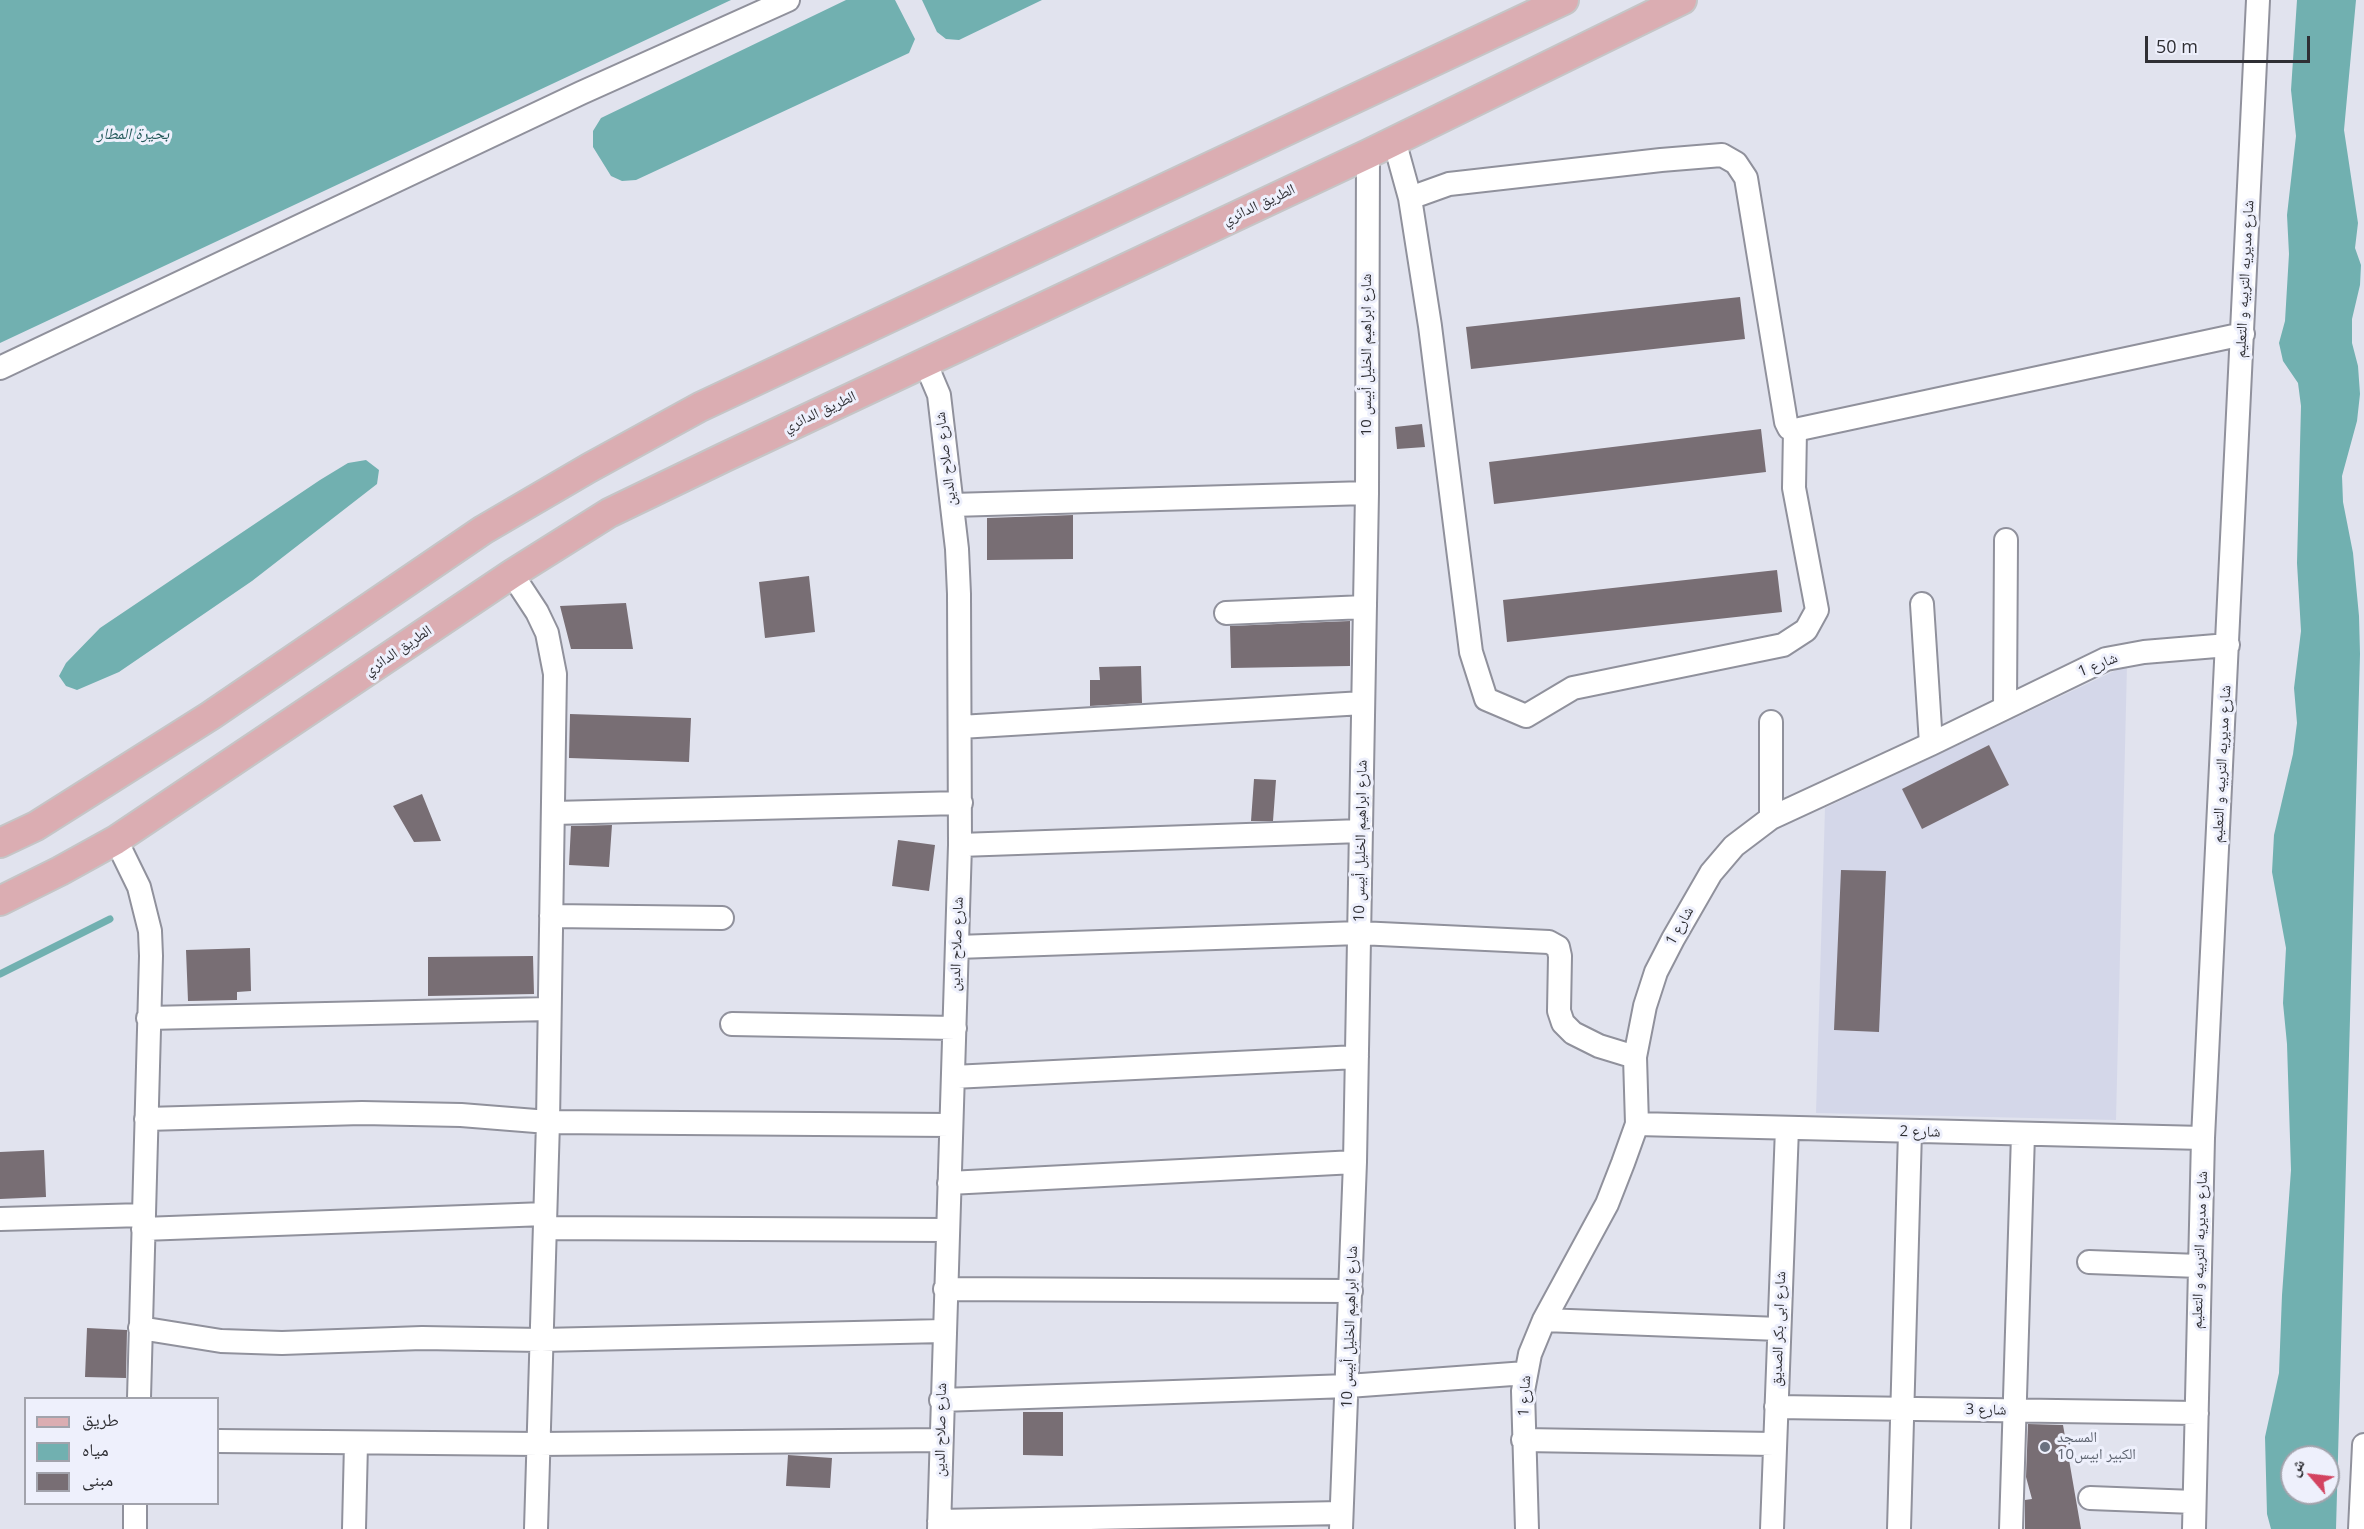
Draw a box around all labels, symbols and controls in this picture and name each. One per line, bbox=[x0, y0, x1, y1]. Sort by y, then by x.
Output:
scale bar bbox=[2148, 24, 2313, 62]
text: 50 m bbox=[2156, 34, 2198, 58]
water label: بحيرة المطار bbox=[97, 124, 169, 144]
street label: الطريق الدائري bbox=[1220, 180, 1298, 230]
street label: شارع مديريه التربيه و التعليم bbox=[2232, 200, 2258, 358]
street label: شارع ابراهيم الخليل أبيس 10 bbox=[1358, 274, 1376, 436]
street label: الطريق الدائري bbox=[781, 387, 859, 437]
street label: شارع صلاح الدين bbox=[931, 411, 961, 507]
street label: الطريق الدائري bbox=[361, 622, 435, 680]
street label: شارع 1 bbox=[2076, 649, 2120, 681]
street label: شارع مديريه التربيه و التعليم bbox=[2209, 685, 2235, 843]
street label: شارع ابراهيم الخليل أبيس 10 bbox=[1351, 760, 1371, 922]
street label: شارع صلاح الدين bbox=[946, 896, 968, 992]
street label: شارع 1 bbox=[1662, 904, 1698, 948]
street label: شارع 2 bbox=[1899, 1123, 1941, 1141]
street label: شارع مديريه التربيه و التعليم bbox=[2188, 1171, 2212, 1329]
street label: شارع ابراهيم الخليل أبيس 10 bbox=[1338, 1245, 1362, 1409]
street label: شارع ابى بكر الصديق bbox=[1768, 1271, 1790, 1387]
street label: شارع 1 bbox=[1515, 1375, 1535, 1417]
street label: شارع صلاح الدين bbox=[931, 1383, 951, 1477]
legend bbox=[24, 1397, 219, 1505]
street label: شارع 3 bbox=[1965, 1401, 2007, 1419]
text: طريق bbox=[82, 1407, 119, 1431]
place label: المسجد الكبير ابيس10 bbox=[2057, 1429, 2136, 1464]
text: مياه bbox=[82, 1437, 109, 1461]
marker: المسجد الكبير ابيس10 bbox=[2038, 1440, 2052, 1454]
north arrow bbox=[2280, 1445, 2340, 1505]
text: ش bbox=[2282, 1455, 2310, 1480]
text: مبنى bbox=[82, 1467, 113, 1491]

